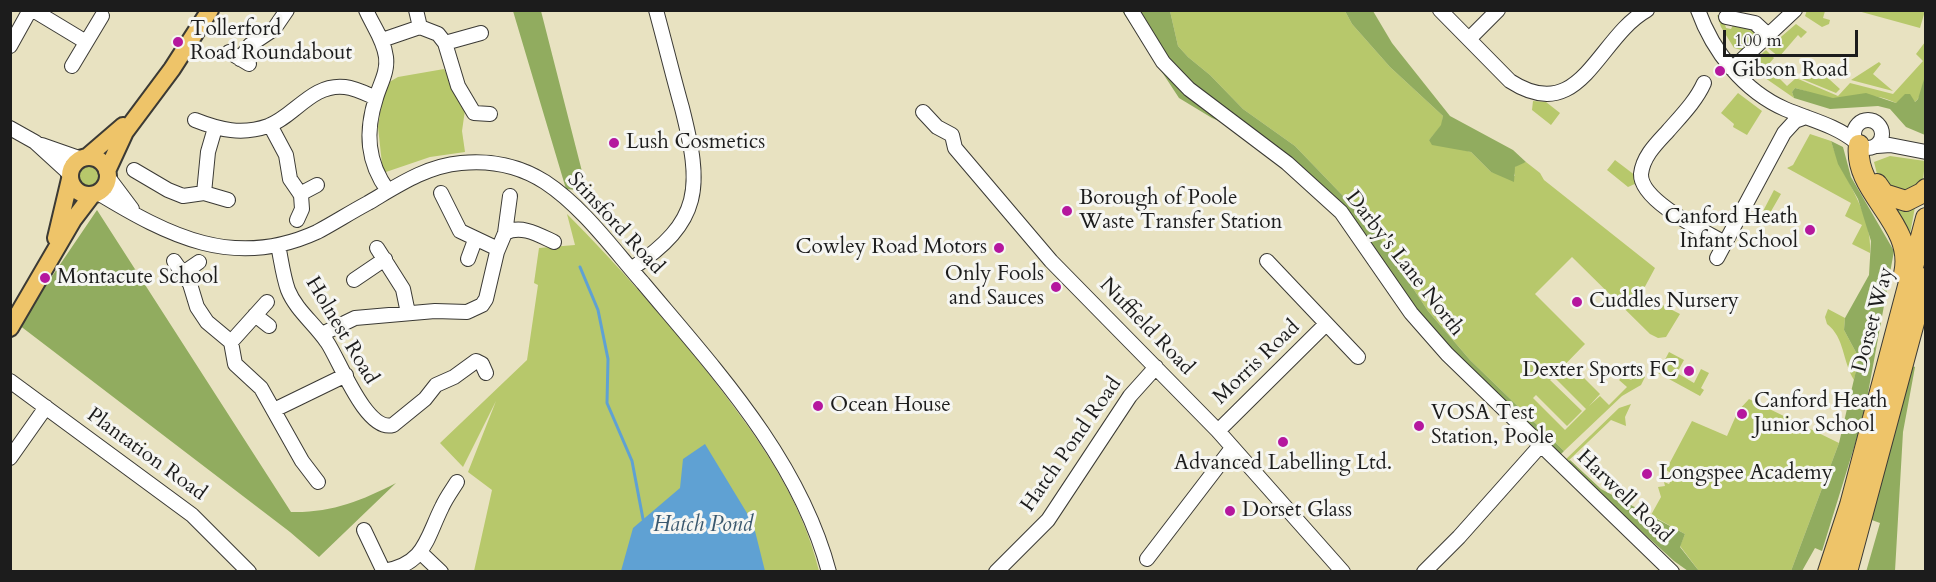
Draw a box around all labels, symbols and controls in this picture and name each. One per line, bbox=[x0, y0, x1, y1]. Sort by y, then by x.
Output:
place label: Tollerford Road Roundabout bbox=[190, 17, 352, 67]
scale bar bbox=[1726, 18, 1861, 56]
text: 100 m bbox=[1734, 28, 1782, 53]
marker: Tollerford Road Roundabout bbox=[171, 35, 185, 49]
place label: Gibson Road bbox=[1732, 58, 1848, 84]
marker: Gibson Road bbox=[1713, 64, 1727, 78]
place label: Lush Cosmetics bbox=[626, 130, 765, 156]
marker: Lush Cosmetics bbox=[607, 136, 621, 150]
street label: Stinsford Road bbox=[561, 168, 669, 280]
place label: Borough of Poole Waste Transfer Station bbox=[1079, 186, 1282, 236]
street label: Darby's Lane North bbox=[1339, 186, 1469, 342]
marker: Borough of Poole Waste Transfer Station bbox=[1060, 204, 1074, 218]
place label: Canford Heath Infant School bbox=[1664, 205, 1798, 255]
marker: Canford Heath Infant School bbox=[1803, 223, 1817, 237]
place label: Cowley Road Motors bbox=[796, 235, 987, 261]
marker: Cowley Road Motors bbox=[992, 241, 1006, 255]
place label: Only Fools and Sauces bbox=[945, 262, 1044, 312]
street label: Dorset Way bbox=[1848, 264, 1900, 376]
place label: Montacute School bbox=[57, 265, 218, 291]
marker: Montacute School bbox=[38, 271, 52, 285]
street label: Holnest Road bbox=[299, 273, 383, 389]
street label: Nuffield Road bbox=[1093, 273, 1199, 381]
marker: Only Fools and Sauces bbox=[1049, 280, 1063, 294]
place label: Cuddles Nursery bbox=[1589, 289, 1739, 315]
marker: Cuddles Nursery bbox=[1570, 295, 1584, 309]
street label: Morris Road bbox=[1208, 315, 1306, 411]
place label: Dexter Sports FC bbox=[1522, 358, 1677, 384]
marker: Dexter Sports FC bbox=[1682, 364, 1696, 378]
street label: Hatch Pond Road bbox=[1016, 373, 1128, 517]
place label: Canford Heath Junior School bbox=[1754, 389, 1888, 439]
place label: Ocean House bbox=[830, 393, 951, 419]
marker: Ocean House bbox=[811, 399, 825, 413]
place label: VOSA Test Station, Poole bbox=[1431, 401, 1554, 451]
street label: Plantation Road bbox=[81, 403, 211, 507]
marker: Canford Heath Junior School bbox=[1735, 407, 1749, 421]
marker: VOSA Test Station, Poole bbox=[1412, 419, 1426, 433]
marker: Advanced Labelling Ltd. bbox=[1276, 435, 1290, 449]
street label: Harwell Road bbox=[1571, 445, 1677, 549]
place label: Advanced Labelling Ltd. bbox=[1174, 451, 1392, 477]
place label: Longspee Academy bbox=[1659, 461, 1833, 487]
marker: Longspee Academy bbox=[1640, 467, 1654, 481]
place label: Dorset Glass bbox=[1242, 498, 1352, 524]
marker: Dorset Glass bbox=[1223, 504, 1237, 518]
water label: Hatch Pond bbox=[653, 513, 753, 539]

